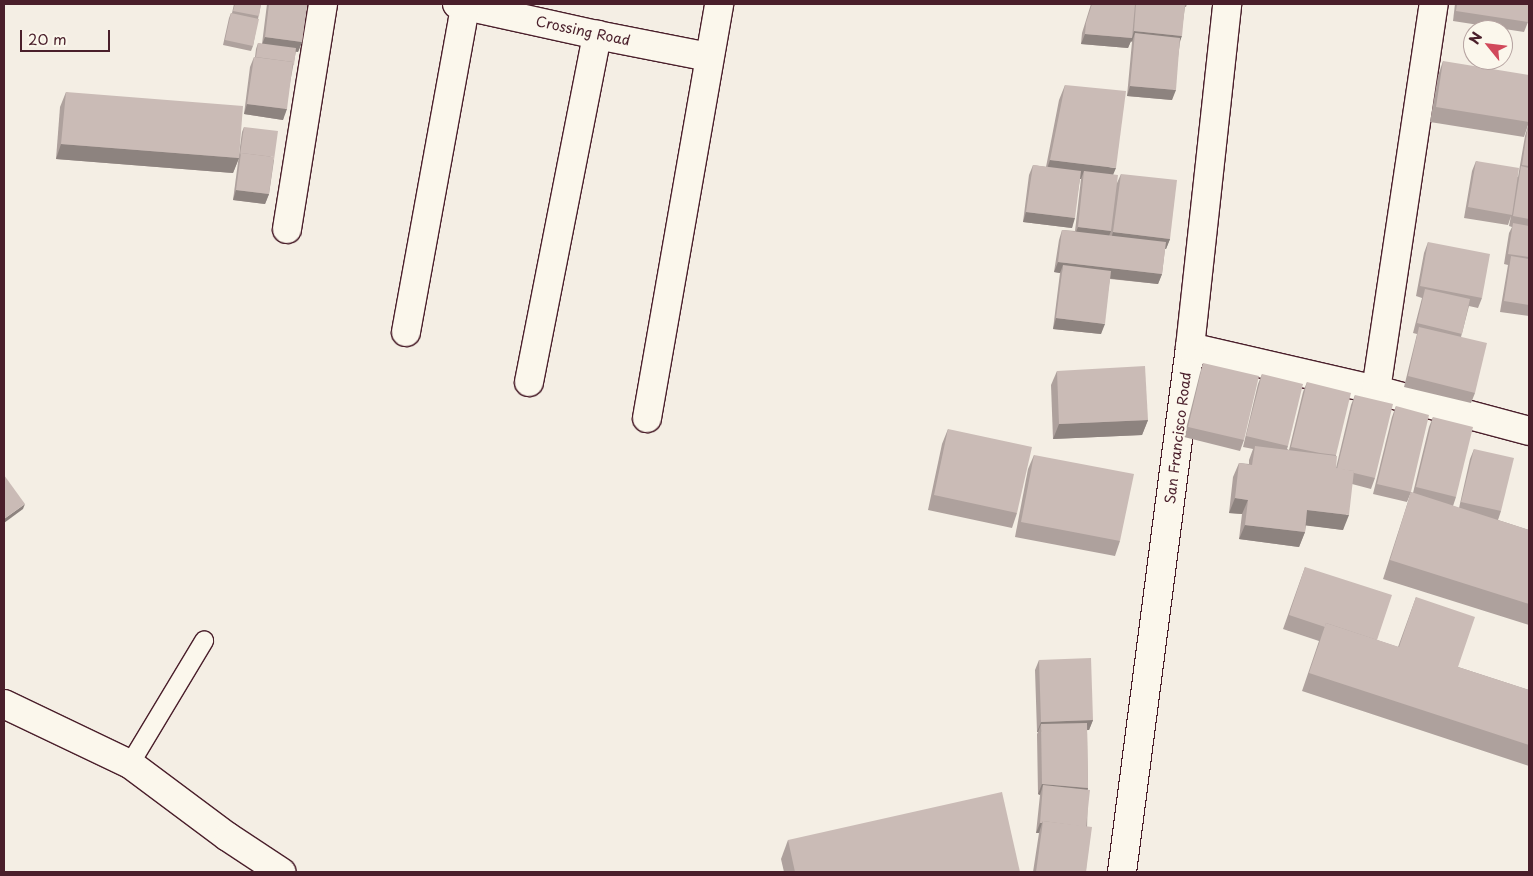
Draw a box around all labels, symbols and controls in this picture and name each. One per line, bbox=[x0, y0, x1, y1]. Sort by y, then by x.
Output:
street label: Crossing Road bbox=[534, 13, 632, 49]
scale bar bbox=[22, 20, 112, 52]
north arrow bbox=[1463, 20, 1513, 70]
text: 20 m bbox=[28, 27, 67, 50]
text: N bbox=[1463, 28, 1487, 48]
street label: San Francisco Road bbox=[1162, 371, 1194, 505]

